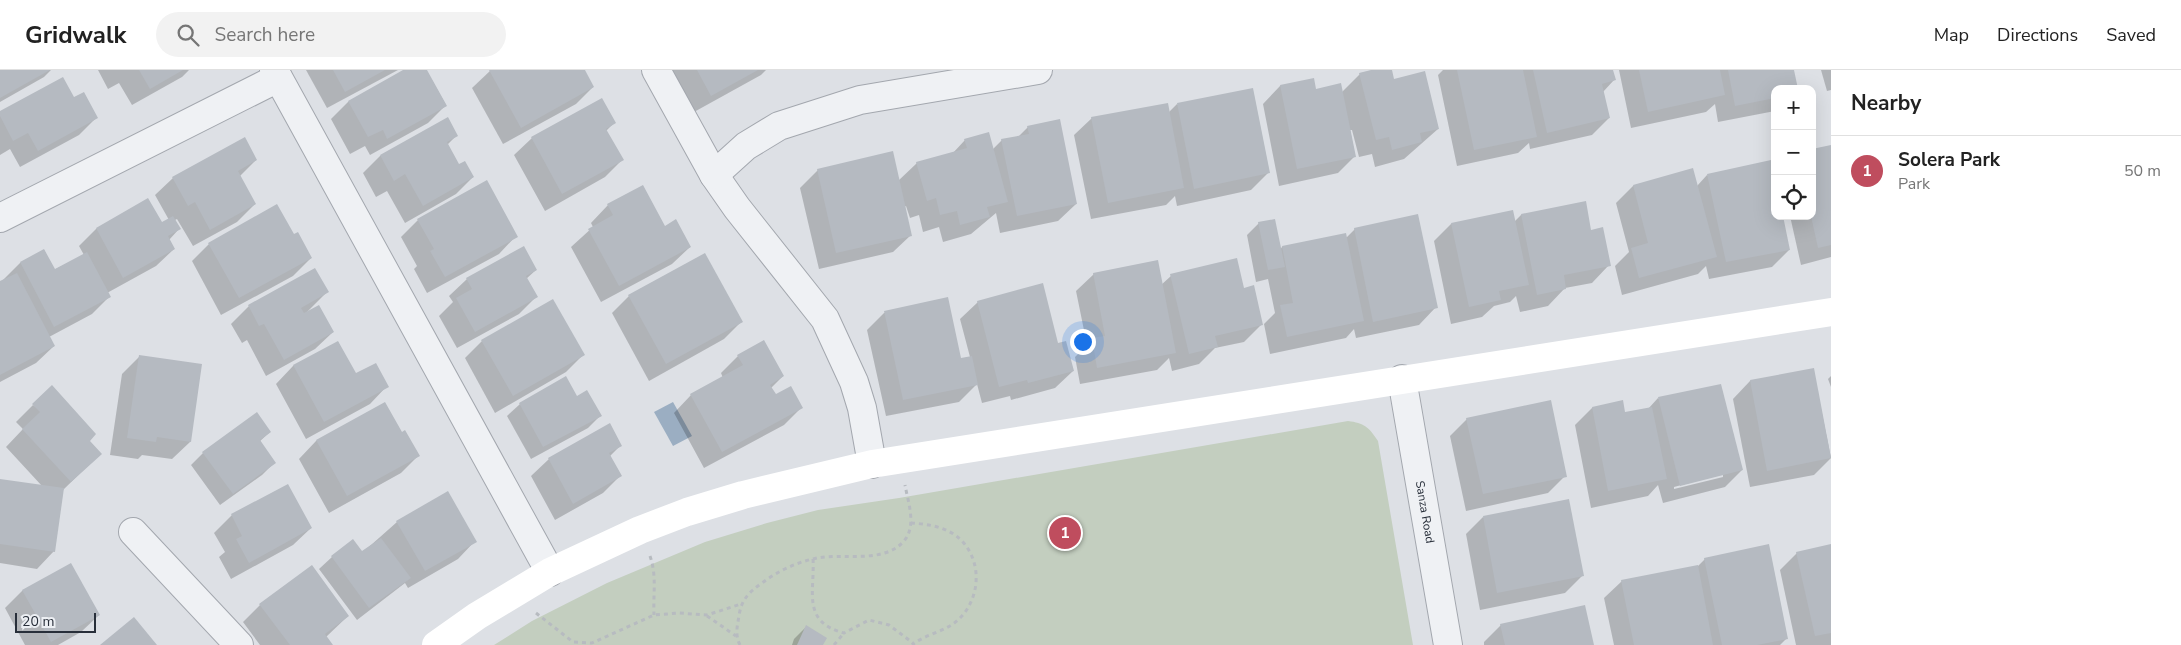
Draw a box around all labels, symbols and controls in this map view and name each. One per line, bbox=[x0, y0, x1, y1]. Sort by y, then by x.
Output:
search box bbox=[156, 12, 506, 57]
text: Gridwalk bbox=[25, 19, 126, 51]
icon: search bbox=[174, 21, 202, 49]
text: Search here bbox=[214, 22, 315, 48]
text: Map bbox=[1934, 23, 1969, 47]
text: Directions bbox=[1997, 23, 2078, 47]
text: Saved bbox=[2106, 23, 2156, 47]
map controls bbox=[1771, 85, 1816, 220]
button: + bbox=[1771, 85, 1816, 130]
text: Nearby bbox=[1851, 89, 1921, 117]
button: − bbox=[1771, 130, 1816, 175]
text: Solera Park bbox=[1898, 147, 2000, 173]
text: 1 bbox=[1862, 160, 1872, 182]
text: 50 m bbox=[2124, 160, 2161, 182]
text: Park bbox=[1898, 173, 1930, 195]
button: locate bbox=[1771, 175, 1816, 220]
your location bbox=[1070, 329, 1096, 355]
street label: Sanza Road bbox=[1412, 479, 1438, 545]
pin: 1 bbox=[1049, 514, 1081, 552]
scale bar bbox=[15, 610, 96, 633]
text: 20 m bbox=[22, 612, 54, 631]

